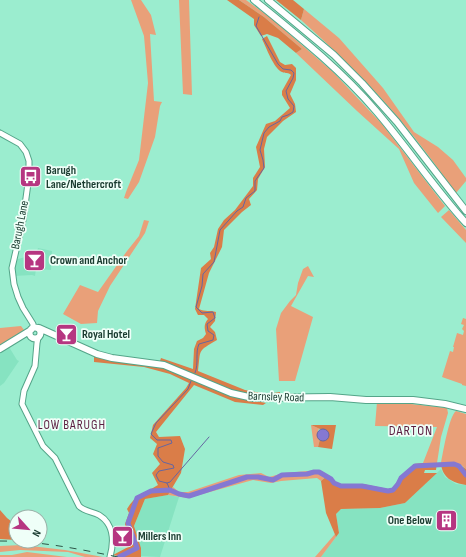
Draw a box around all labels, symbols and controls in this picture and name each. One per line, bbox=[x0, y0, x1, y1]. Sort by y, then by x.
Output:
place label: Barugh Lane/Nethercroft bbox=[46, 163, 121, 192]
bus stop icon: Barugh Lane/Nethercroft bbox=[17, 164, 43, 190]
street label: Barugh Lane bbox=[8, 199, 32, 251]
bar icon: Crown and Anchor bbox=[21, 247, 47, 273]
place label: Crown and Anchor bbox=[50, 253, 128, 268]
bar icon: Royal Hotel bbox=[53, 321, 79, 347]
place label: Royal Hotel bbox=[82, 327, 130, 342]
street label: Barnsley Road bbox=[248, 389, 304, 405]
district label: LOW BARUGH bbox=[38, 417, 106, 433]
district label: DARTON bbox=[389, 422, 433, 439]
building icon: One Below bbox=[434, 507, 460, 533]
north arrow bbox=[8, 509, 48, 549]
place label: One Below bbox=[388, 513, 433, 528]
bar icon: Millers Inn bbox=[109, 523, 135, 549]
text: N bbox=[29, 528, 44, 539]
place label: Millers Inn bbox=[138, 529, 181, 544]

